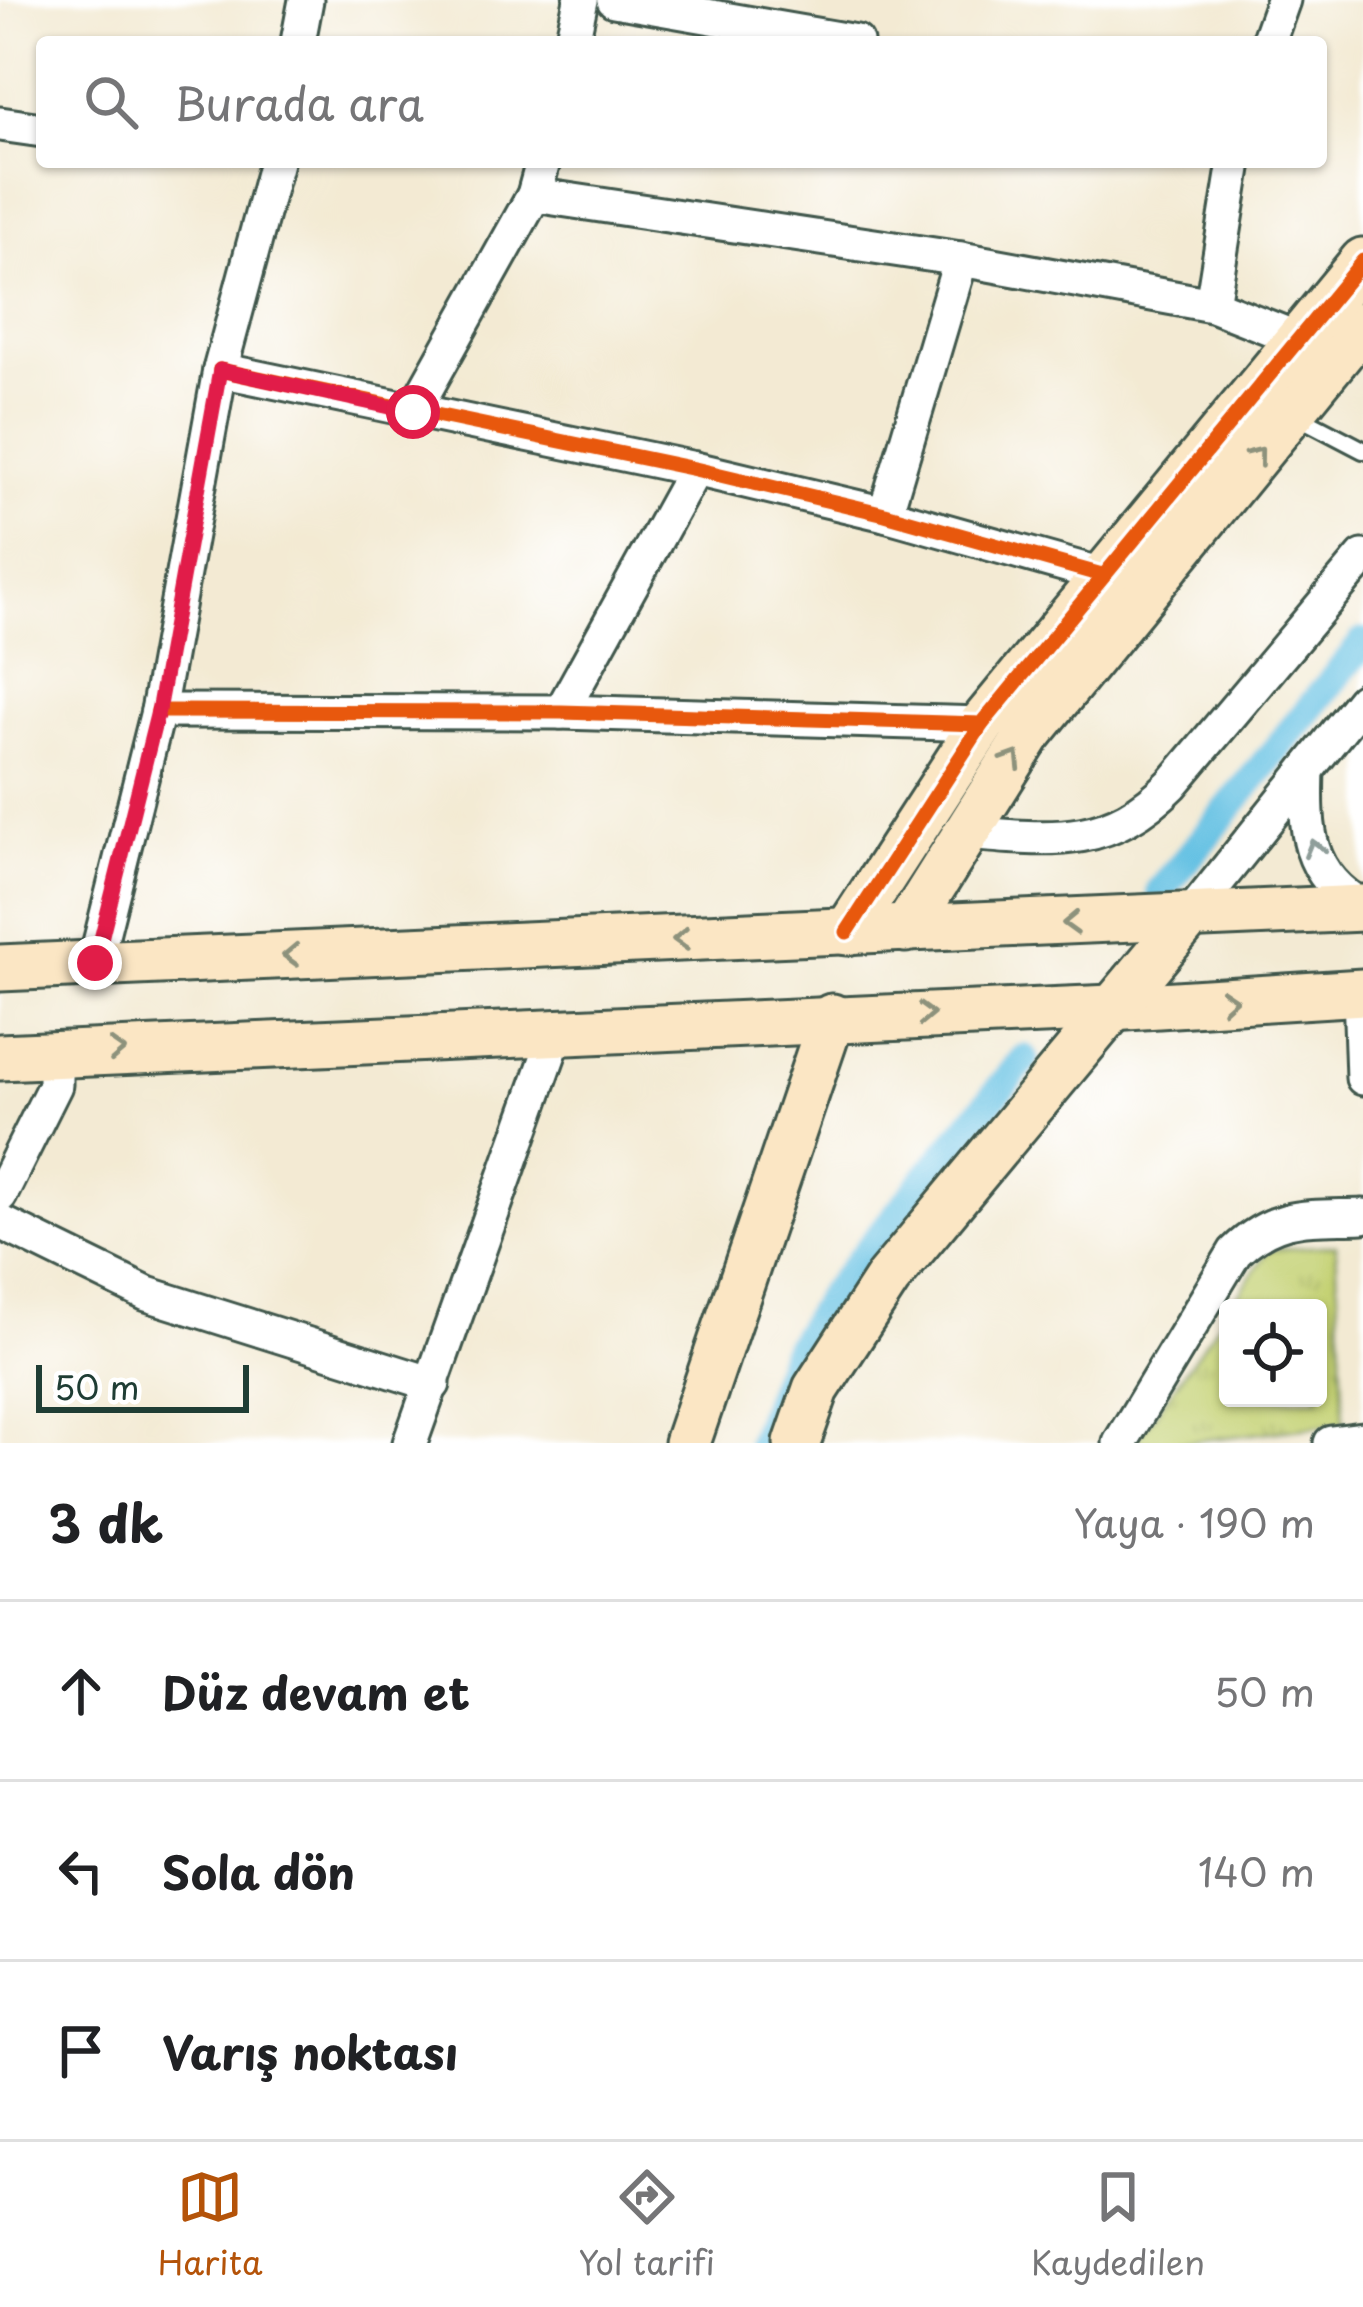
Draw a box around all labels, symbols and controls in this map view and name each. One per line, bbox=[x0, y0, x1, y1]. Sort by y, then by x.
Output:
search box bbox=[36, 36, 1327, 168]
text: Burada ara bbox=[174, 68, 424, 136]
icon: search bbox=[78, 69, 144, 135]
route start bbox=[386, 385, 440, 439]
one-way arrow bbox=[1243, 446, 1265, 468]
one-way arrow bbox=[999, 750, 1021, 772]
one-way arrow bbox=[1303, 838, 1328, 859]
one-way arrow bbox=[1061, 909, 1080, 935]
one-way arrow bbox=[671, 926, 690, 952]
route end bbox=[68, 936, 122, 990]
one-way arrow bbox=[281, 942, 300, 968]
one-way arrow bbox=[1220, 987, 1239, 1013]
one-way arrow bbox=[917, 1001, 936, 1027]
one-way arrow bbox=[108, 1038, 127, 1064]
map controls bbox=[1219, 1299, 1327, 1407]
button: locate bbox=[1219, 1299, 1327, 1407]
scale bar bbox=[36, 1359, 249, 1412]
text: 50 m bbox=[54, 1361, 140, 1411]
text: 3 dk bbox=[48, 1483, 163, 1560]
text: Yaya · 190 m bbox=[1073, 1492, 1315, 1551]
text: Düz devam et bbox=[162, 1657, 470, 1725]
icon: ahead bbox=[48, 1658, 114, 1724]
text: 50 m bbox=[1214, 1661, 1315, 1720]
text: Sola dön bbox=[162, 1837, 355, 1905]
icon: left bbox=[48, 1838, 114, 1904]
text: 140 m bbox=[1198, 1841, 1315, 1900]
text: Varış noktası bbox=[162, 2017, 458, 2085]
icon: arrive bbox=[48, 2018, 114, 2084]
tab: Harita bbox=[158, 2164, 263, 2286]
tab: Yol tarifi bbox=[578, 2164, 715, 2286]
tab: Kaydedilen bbox=[1031, 2164, 1205, 2286]

